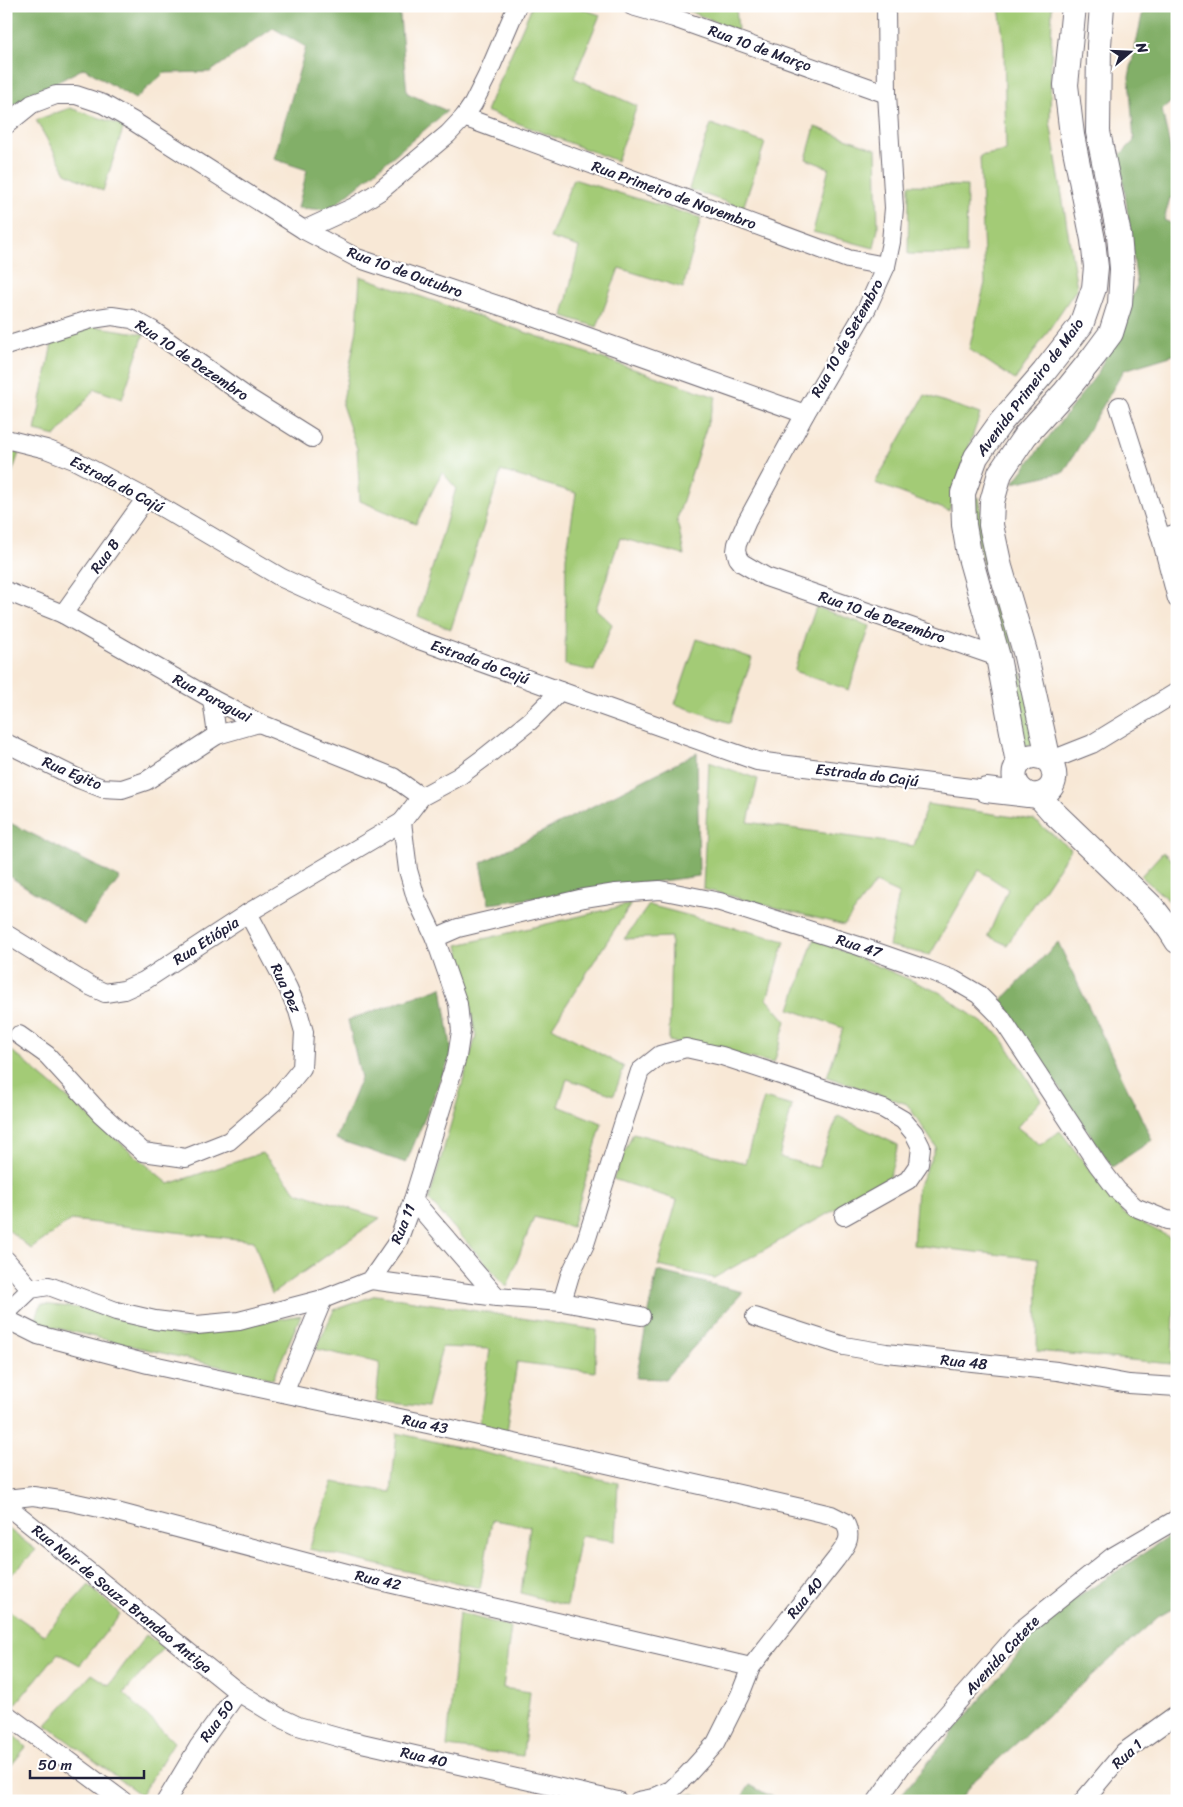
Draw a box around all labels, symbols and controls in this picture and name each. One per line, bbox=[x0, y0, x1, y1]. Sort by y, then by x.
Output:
street label: Rua 10 de Março bbox=[705, 17, 816, 79]
north arrow bbox=[1106, 28, 1156, 78]
text: N bbox=[1128, 38, 1155, 57]
street label: Rua Primeiro de Novembro bbox=[588, 153, 760, 237]
street label: Rua 10 de Outubro bbox=[344, 239, 467, 305]
street label: Rua 10 de Setembro bbox=[804, 273, 891, 402]
street label: Rua 10 de Dezembro bbox=[130, 312, 255, 408]
street label: Avenida Primeiro de Maio bbox=[969, 312, 1091, 463]
street label: Estrada do Cajú bbox=[65, 448, 170, 520]
street label: Rua B bbox=[83, 533, 127, 579]
street label: Rua 10 de Dezembro bbox=[815, 583, 949, 651]
street label: Estrada do Cajú bbox=[427, 632, 534, 692]
street label: Rua Paraguai bbox=[168, 666, 257, 730]
street label: Rua Egito bbox=[38, 749, 106, 797]
street label: Estrada do Cajú bbox=[814, 756, 921, 794]
street label: Rua Etiópia bbox=[168, 909, 245, 972]
street label: Rua 47 bbox=[833, 926, 887, 966]
street label: Rua Dez bbox=[263, 959, 309, 1018]
street label: Rua 11 bbox=[383, 1200, 423, 1248]
street label: Rua 48 bbox=[939, 1347, 989, 1377]
street label: Rua 43 bbox=[400, 1406, 450, 1442]
street label: Rua Nair de Souza Brandao Antiga bbox=[26, 1518, 218, 1680]
street label: Rua 42 bbox=[352, 1562, 404, 1598]
street label: Rua 40 bbox=[780, 1571, 830, 1625]
street label: Avenida Catete bbox=[957, 1609, 1046, 1702]
street label: Rua 50 bbox=[193, 1694, 241, 1748]
street label: Rua 1 bbox=[1105, 1733, 1149, 1775]
street label: Rua 40 bbox=[398, 1739, 450, 1775]
scale bar bbox=[30, 1747, 144, 1779]
text: 50 m bbox=[38, 1752, 73, 1778]

